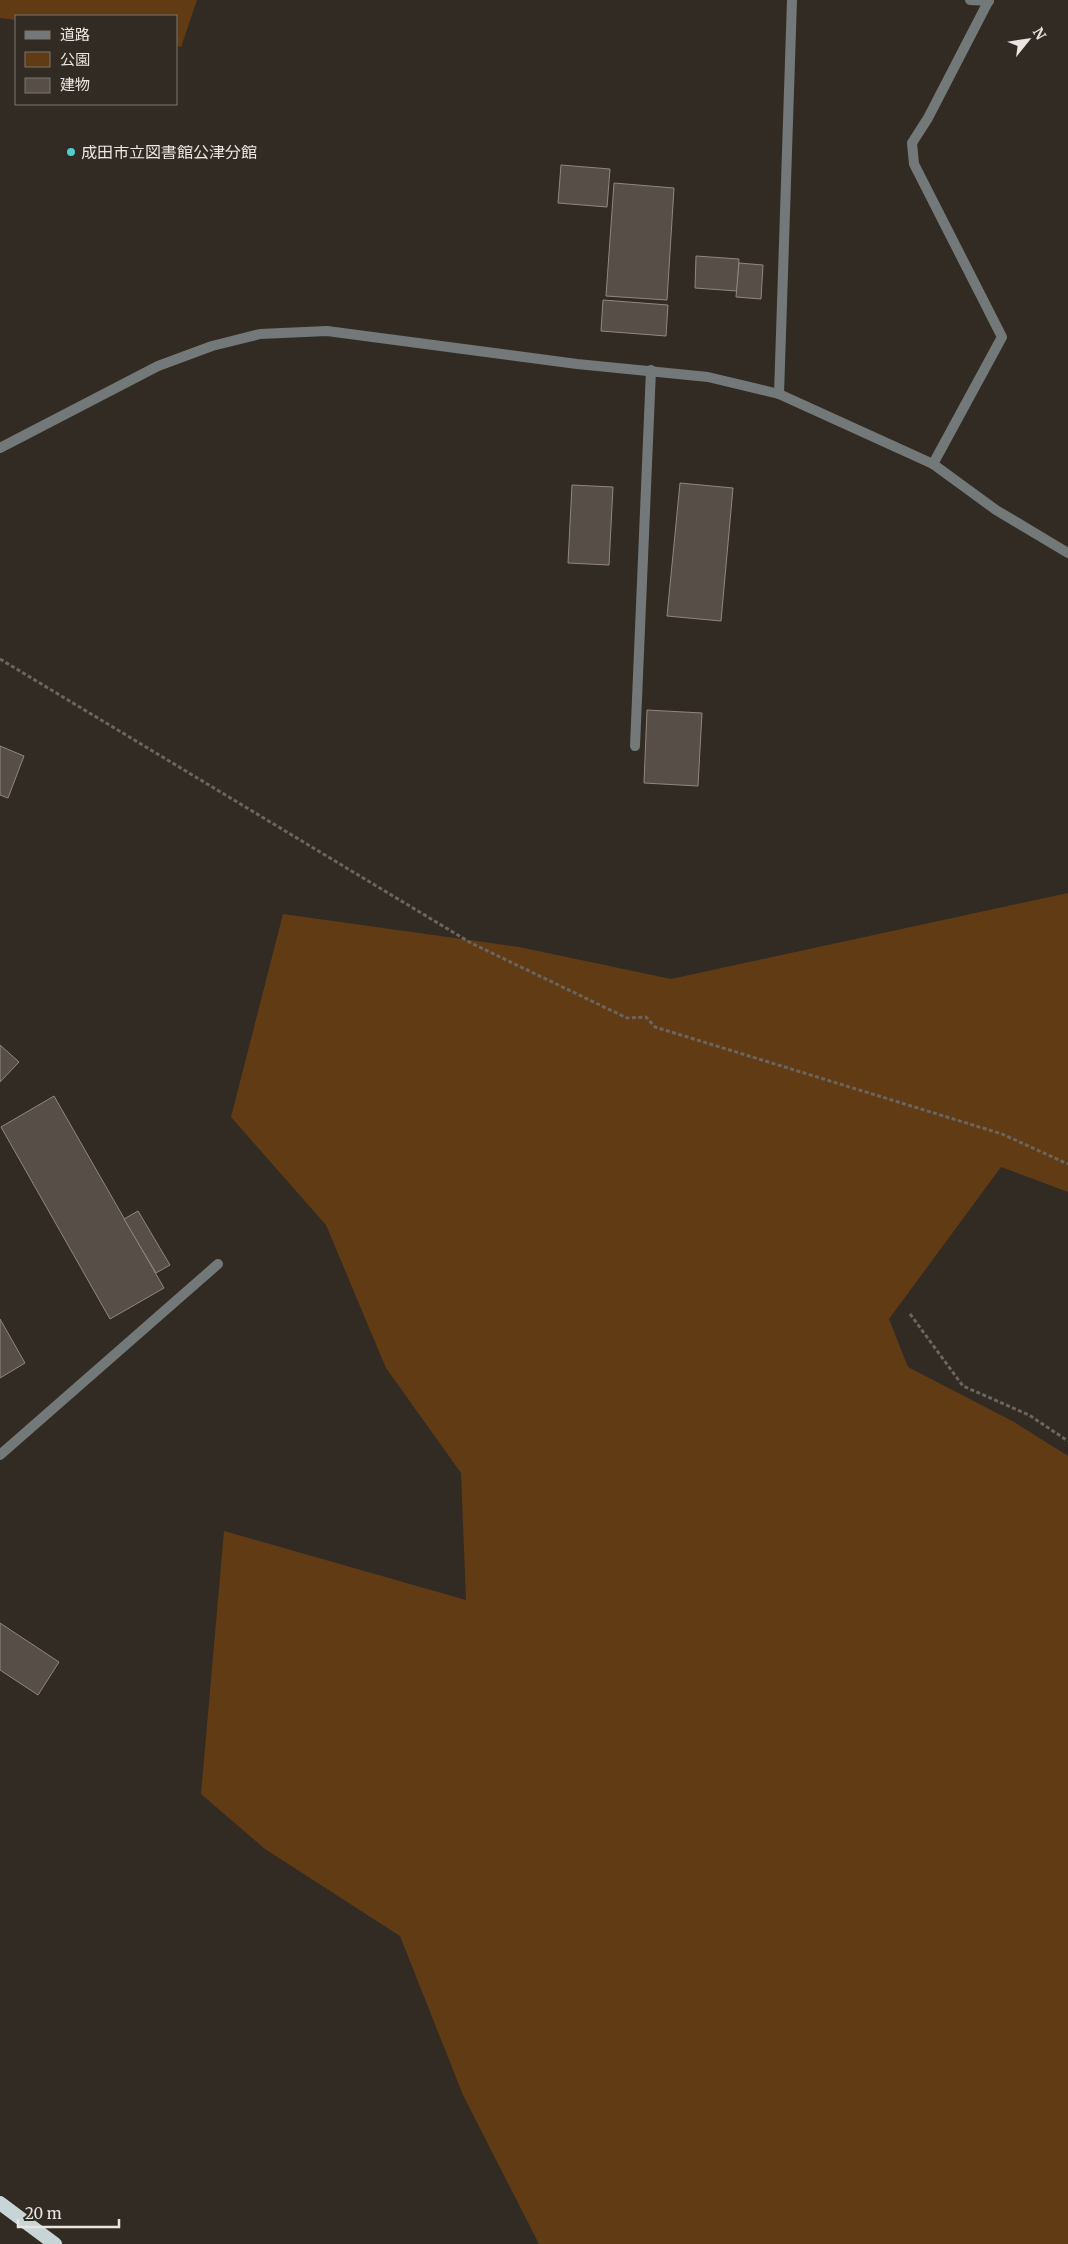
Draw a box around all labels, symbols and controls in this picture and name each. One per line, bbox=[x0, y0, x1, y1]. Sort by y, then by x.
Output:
legend bbox=[15, 15, 178, 105]
north arrow bbox=[1003, 15, 1053, 65]
text: N bbox=[1029, 24, 1050, 43]
text: 道路 bbox=[60, 25, 90, 44]
text: 公園 bbox=[60, 50, 90, 69]
text: 建物 bbox=[60, 75, 90, 94]
place label: 成田市立図書館公津分館 bbox=[81, 142, 257, 162]
marker: 成田市立図書館公津分館 bbox=[65, 146, 77, 158]
scale bar bbox=[18, 2196, 119, 2228]
text: 20 m bbox=[25, 2204, 62, 2223]

